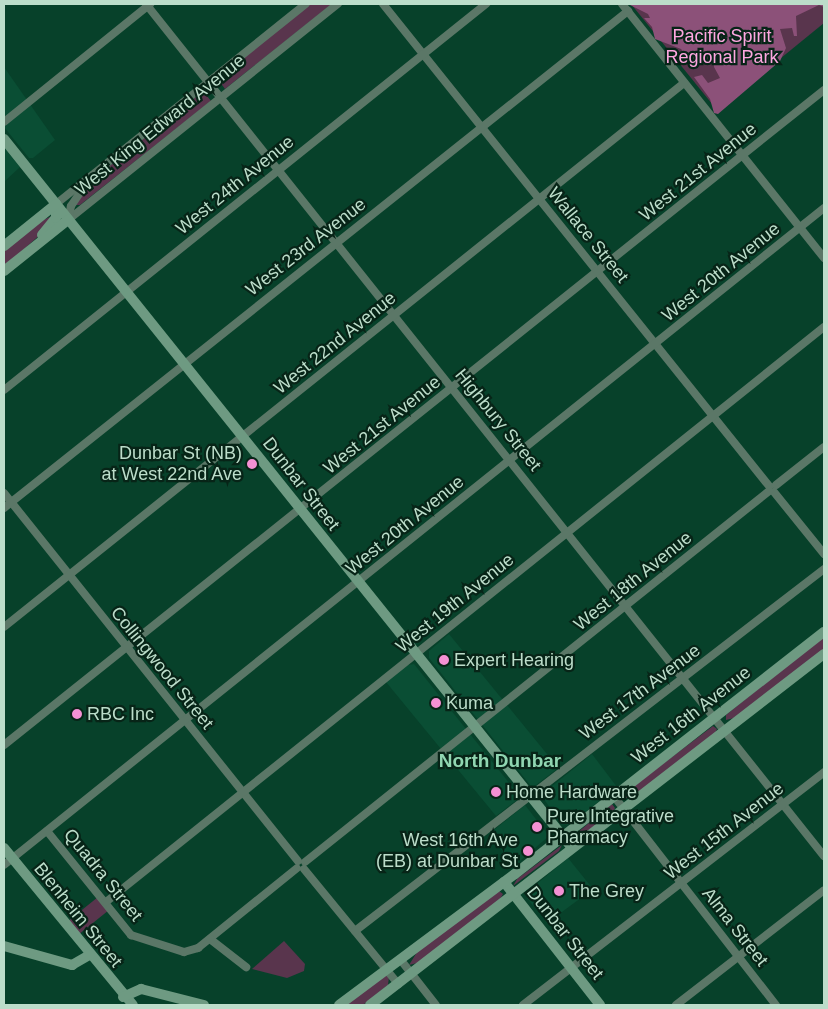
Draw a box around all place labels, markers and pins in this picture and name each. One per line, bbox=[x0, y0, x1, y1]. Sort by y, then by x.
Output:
place label: Dunbar St (NB) at West 22nd Ave bbox=[101, 443, 242, 486]
marker: Dunbar St (NB) at West 22nd Ave bbox=[246, 458, 258, 470]
place label: Expert Hearing bbox=[454, 649, 574, 671]
marker: Expert Hearing bbox=[438, 654, 450, 666]
place label: Kuma bbox=[446, 692, 493, 714]
marker: Kuma bbox=[430, 697, 442, 709]
place label: RBC Inc bbox=[87, 703, 154, 725]
marker: RBC Inc bbox=[71, 708, 83, 720]
place label: Home Hardware bbox=[506, 781, 637, 803]
marker: Home Hardware bbox=[490, 786, 502, 798]
place label: Pure Integrative Pharmacy bbox=[547, 806, 674, 849]
marker: Pure Integrative Pharmacy bbox=[531, 821, 543, 833]
place label: West 16th Ave (EB) at Dunbar St bbox=[376, 830, 518, 872]
marker: West 16th Ave (EB) at Dunbar St bbox=[522, 845, 534, 857]
place label: The Grey bbox=[569, 880, 644, 902]
marker: The Grey bbox=[553, 885, 565, 897]

